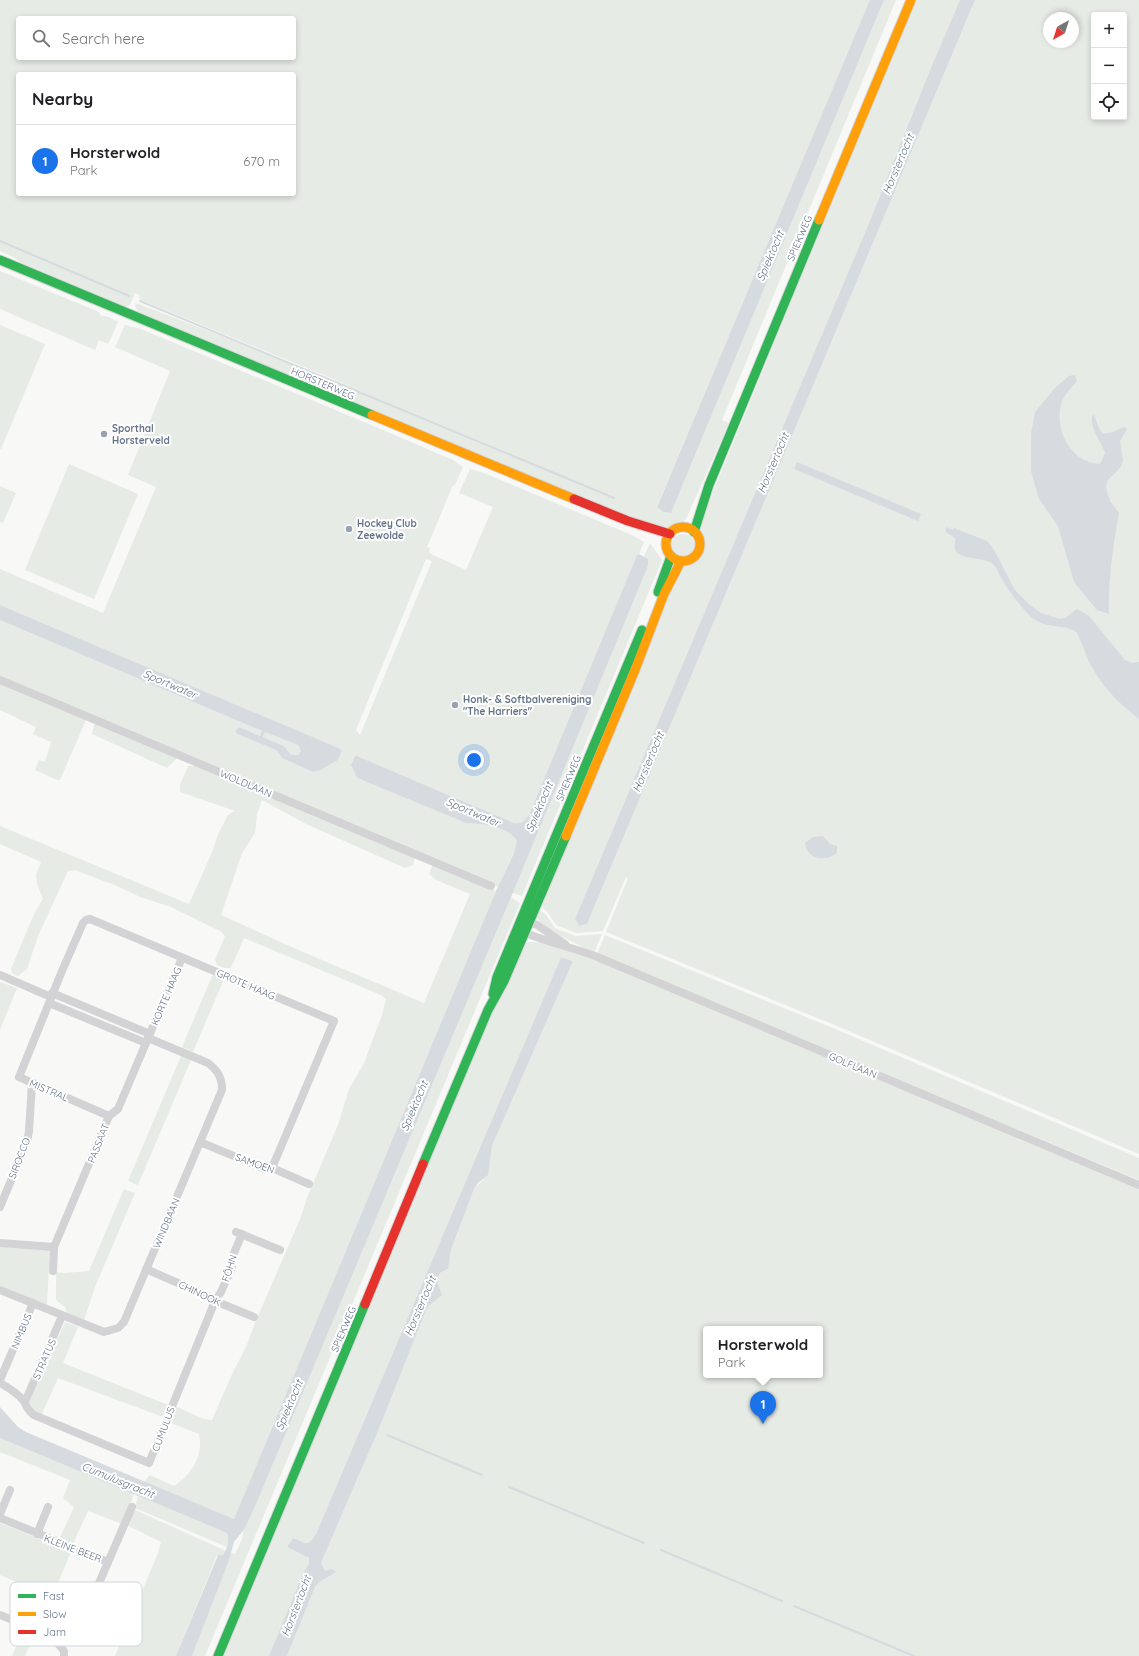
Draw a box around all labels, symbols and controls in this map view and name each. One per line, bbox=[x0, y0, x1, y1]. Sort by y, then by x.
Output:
north arrow bbox=[1043, 12, 1079, 48]
map controls bbox=[1091, 12, 1127, 120]
button: + bbox=[1091, 12, 1127, 48]
search box bbox=[16, 16, 296, 60]
icon: search bbox=[30, 27, 52, 49]
text: Search here bbox=[62, 29, 145, 48]
button: − bbox=[1091, 48, 1127, 84]
button: locate bbox=[1091, 84, 1127, 120]
text: Nearby bbox=[32, 88, 93, 109]
water label: Horstertocht bbox=[879, 131, 917, 196]
text: Horsterwold bbox=[70, 143, 160, 162]
text: 1 bbox=[42, 153, 48, 169]
text: 670 m bbox=[243, 153, 280, 169]
text: Park bbox=[70, 162, 98, 178]
street label: SPIEKWEG bbox=[784, 213, 815, 263]
water label: Spiektocht bbox=[753, 228, 787, 283]
street label: HORSTERWEG bbox=[289, 364, 357, 403]
place label: Sporthal Horsterveld bbox=[112, 422, 170, 447]
marker: Sporthal Horsterveld bbox=[99, 429, 109, 439]
water label: Horstertocht bbox=[754, 430, 792, 495]
place label: Hockey Club Zeewolde bbox=[357, 517, 417, 542]
marker: Hockey Club Zeewolde bbox=[344, 524, 354, 534]
water label: Sportwater bbox=[141, 666, 201, 702]
place label: Honk- & Softbalvereniging "The Harriers" bbox=[463, 693, 591, 718]
marker: Honk- & Softbalvereniging "The Harriers" bbox=[450, 700, 460, 710]
water label: Horstertocht bbox=[629, 729, 667, 794]
your location bbox=[464, 750, 484, 770]
street label: SPIEKWEG bbox=[553, 753, 584, 803]
street label: WOLDLAAN bbox=[218, 767, 274, 800]
water label: Spiektocht bbox=[522, 779, 556, 834]
water label: Sportwater bbox=[444, 794, 504, 830]
street label: KORTE HAAG bbox=[148, 965, 185, 1027]
street label: GROTE HAAG bbox=[214, 966, 277, 1003]
street label: GOLFLAAN bbox=[827, 1049, 879, 1081]
street label: MISTRAL bbox=[27, 1076, 71, 1105]
water label: Spiektocht bbox=[397, 1078, 431, 1133]
street label: PASSAAT bbox=[85, 1121, 112, 1165]
street label: SIROCCO bbox=[6, 1135, 33, 1181]
street label: SAMOEN bbox=[233, 1150, 276, 1177]
street label: WINDBAAN bbox=[150, 1196, 183, 1250]
street label: FÖHN bbox=[219, 1253, 240, 1283]
water label: Horstertocht bbox=[401, 1273, 439, 1338]
street label: CHINOOK bbox=[176, 1278, 223, 1309]
street label: SPIEKWEG bbox=[328, 1304, 359, 1354]
street label: NIMBUS bbox=[8, 1311, 35, 1351]
popup bbox=[703, 1326, 823, 1378]
text: Horsterwold bbox=[718, 1335, 808, 1354]
street label: STRATUS bbox=[30, 1337, 59, 1382]
text: Park bbox=[718, 1354, 745, 1370]
water label: Spiektocht bbox=[272, 1377, 306, 1432]
pin: 1 bbox=[750, 1391, 776, 1424]
street label: CUMULUS bbox=[149, 1405, 178, 1453]
water label: Cumulusgracht bbox=[80, 1459, 157, 1501]
street label: KLEINE BEER bbox=[42, 1532, 104, 1565]
water label: Horstertocht bbox=[278, 1572, 314, 1638]
legend bbox=[10, 1582, 142, 1646]
text: Fast bbox=[43, 1589, 65, 1603]
text: Slow bbox=[43, 1607, 67, 1621]
text: Jam bbox=[43, 1625, 66, 1639]

